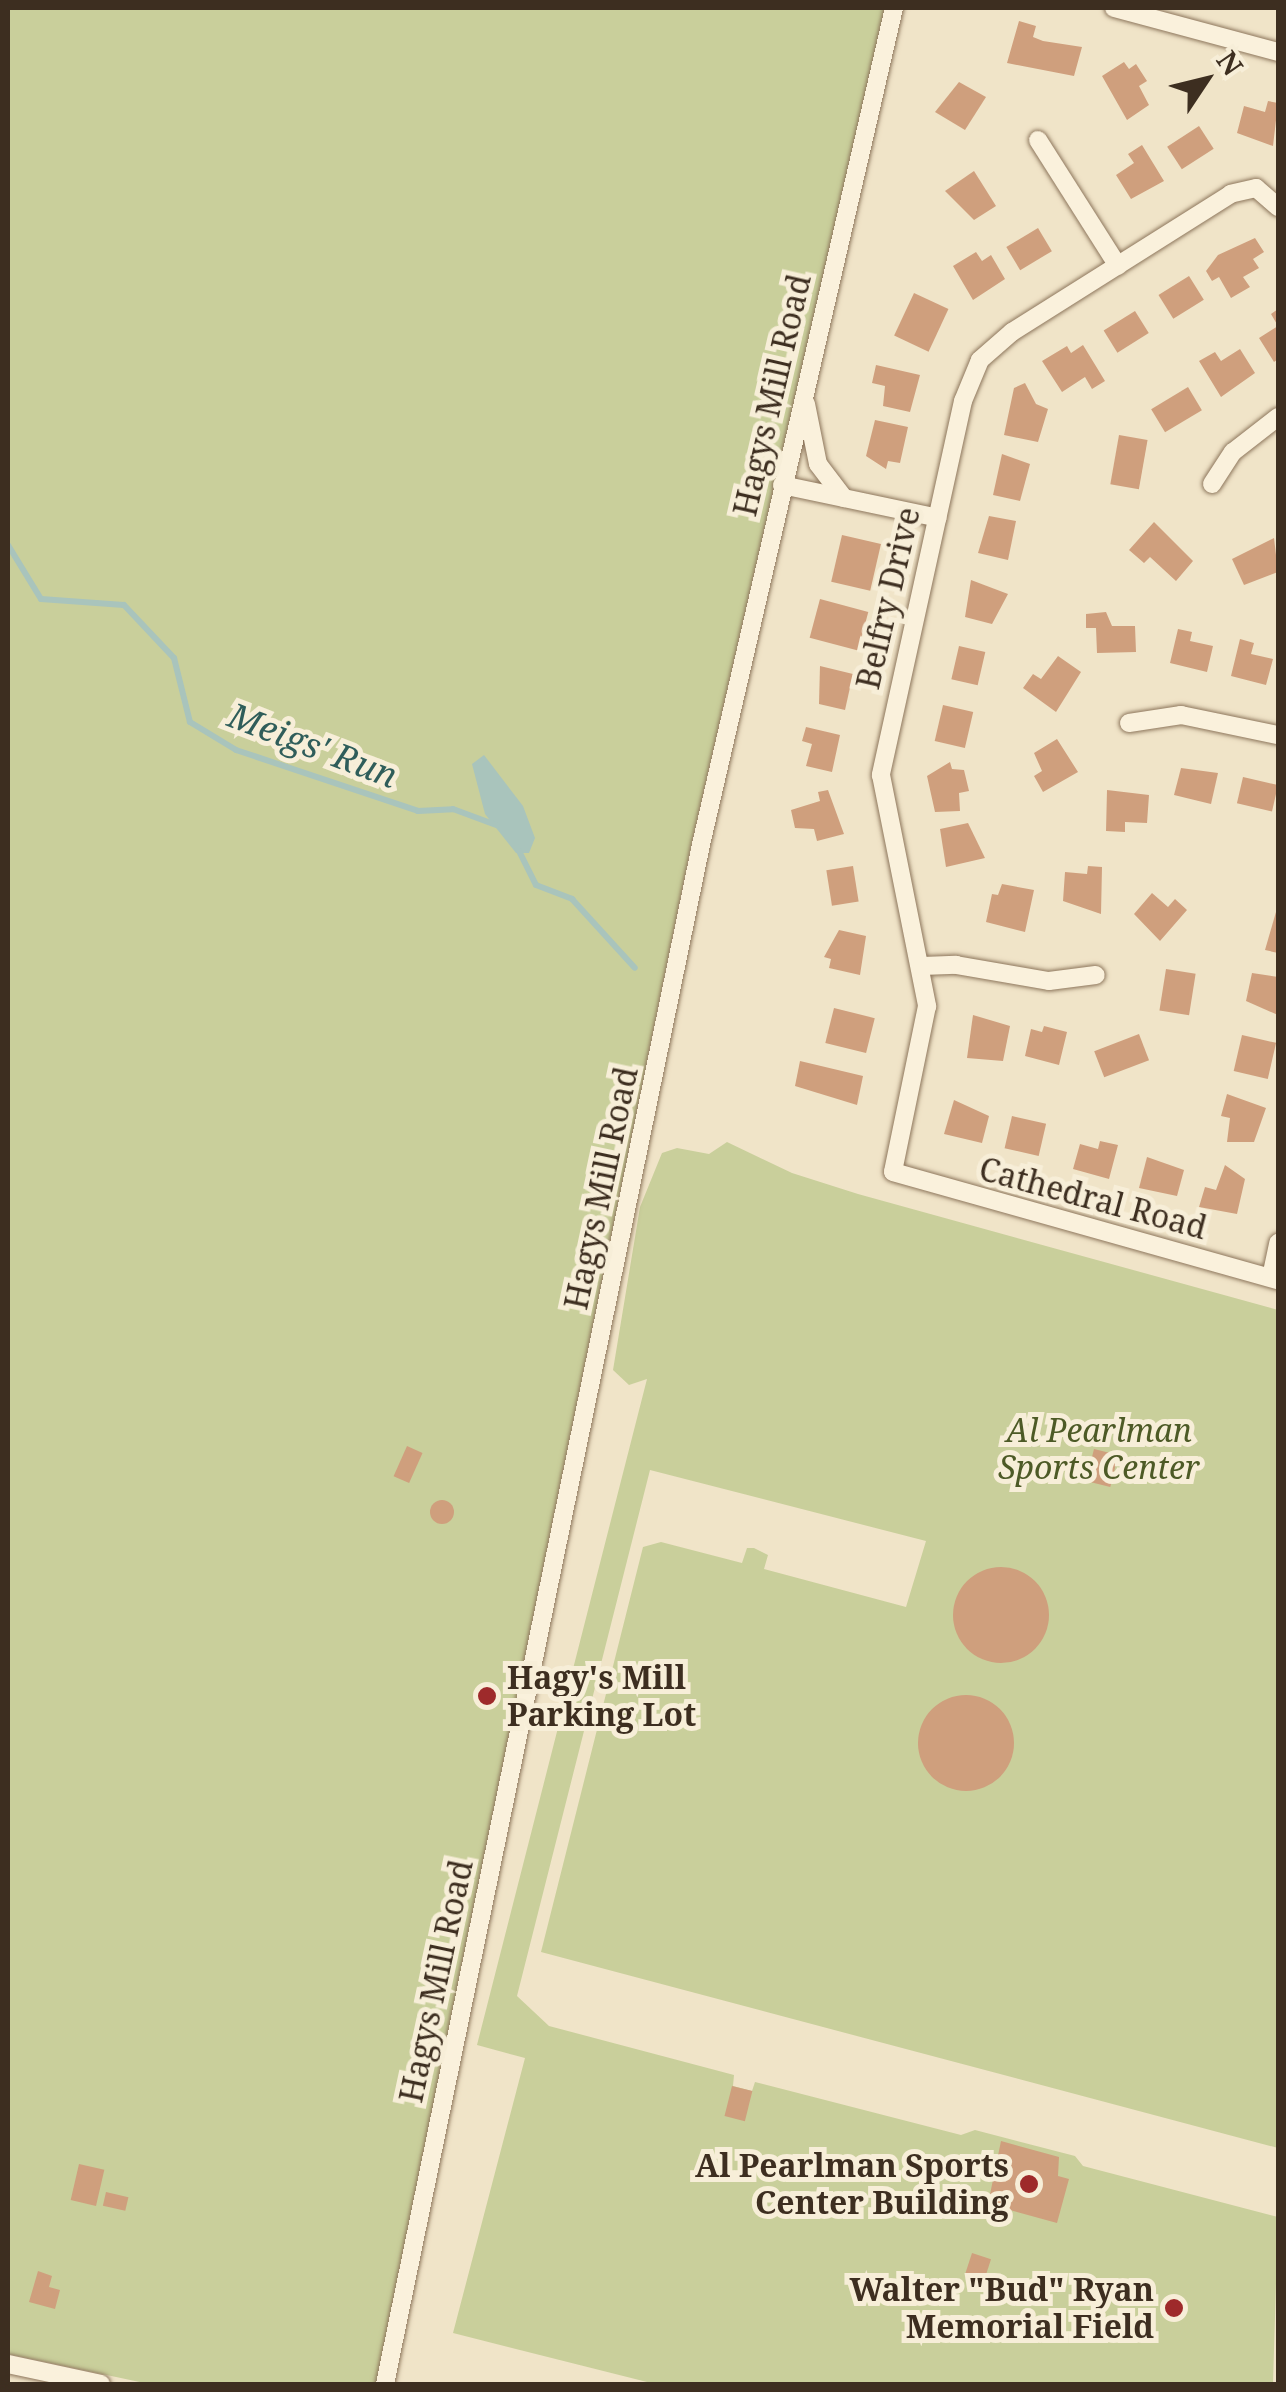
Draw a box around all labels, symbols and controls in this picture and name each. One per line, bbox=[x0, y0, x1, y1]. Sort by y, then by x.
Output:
north arrow bbox=[1156, 30, 1256, 130]
text: N bbox=[1209, 43, 1252, 83]
street label: Hagys Mill Road bbox=[726, 270, 818, 520]
street label: Belfry Drive bbox=[848, 503, 928, 693]
water label: Meigs' Run bbox=[223, 694, 403, 796]
street label: Hagys Mill Road bbox=[557, 1063, 645, 1313]
street label: Cathedral Road bbox=[975, 1149, 1211, 1247]
park label: Al Pearlman Sports Center bbox=[998, 1412, 1200, 1487]
place label: Hagy's Mill Parking Lot bbox=[507, 1659, 696, 1734]
marker: Hagy's Mill Parking Lot bbox=[476, 1685, 498, 1707]
street label: Hagys Mill Road bbox=[392, 1856, 480, 2106]
place label: Al Pearlman Sports Center Building bbox=[695, 2147, 1009, 2222]
marker: Al Pearlman Sports Center Building bbox=[1018, 2173, 1040, 2195]
place label: Walter "Bud" Ryan Memorial Field bbox=[849, 2271, 1154, 2346]
marker: Walter "Bud" Ryan Memorial Field bbox=[1163, 2297, 1185, 2319]

